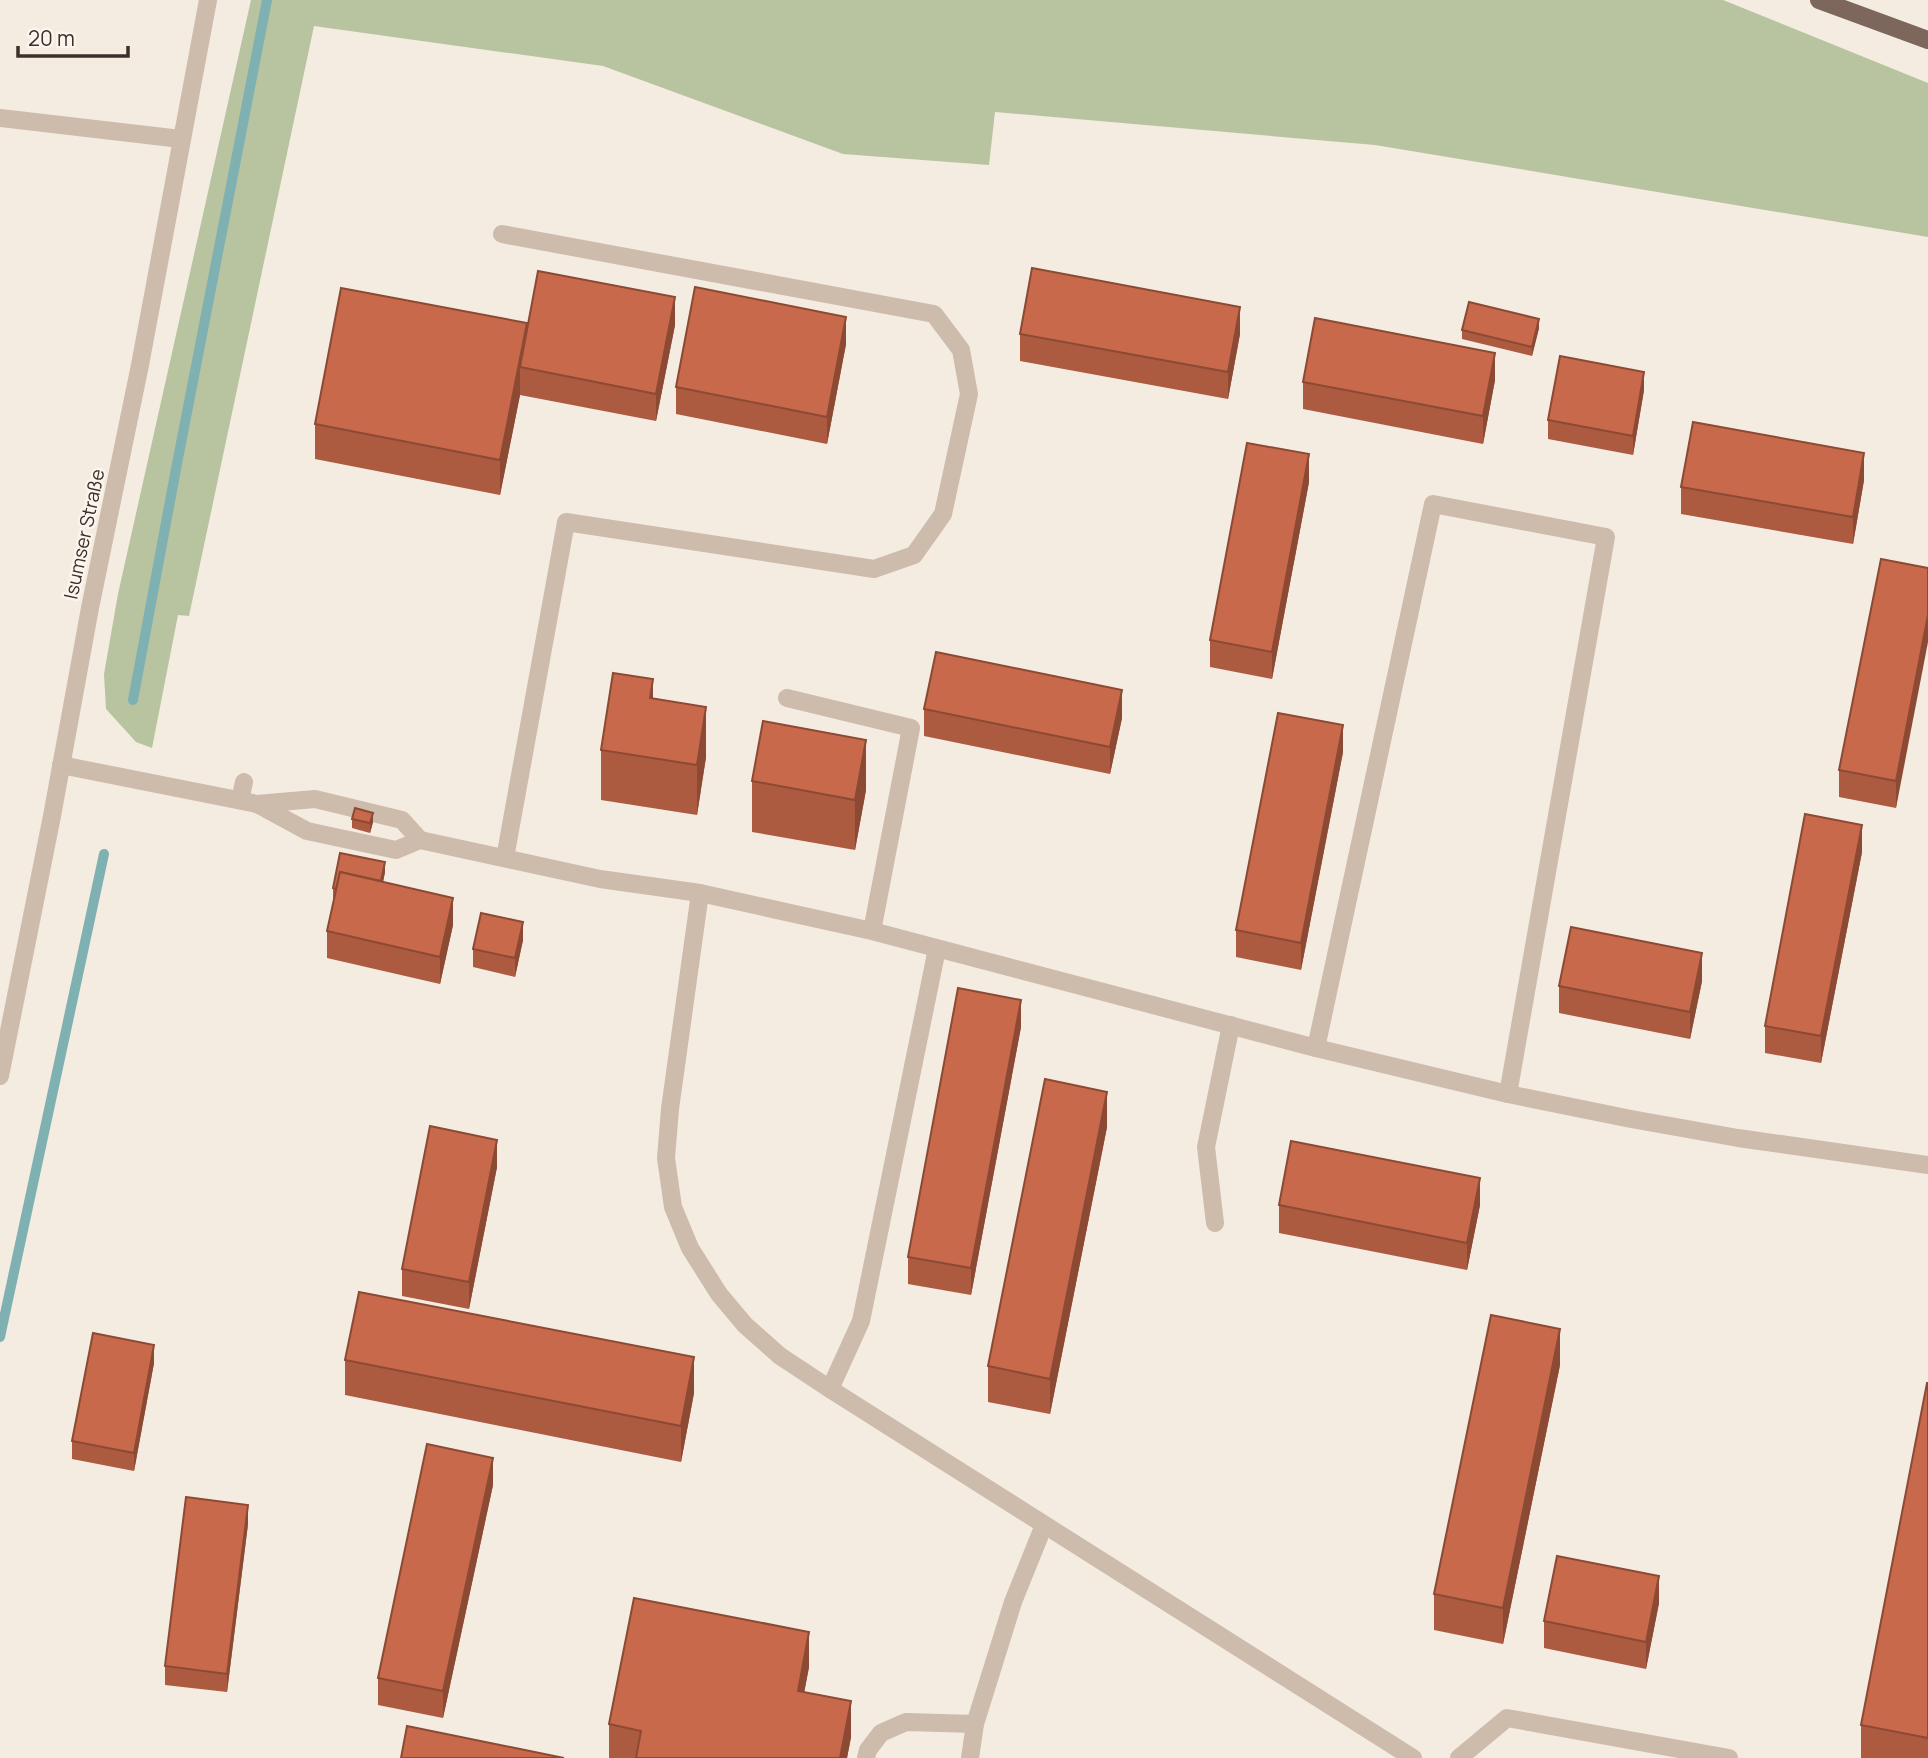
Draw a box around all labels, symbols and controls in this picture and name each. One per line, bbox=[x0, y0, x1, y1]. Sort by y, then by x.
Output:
scale bar bbox=[18, 14, 128, 58]
text: 20 m bbox=[28, 24, 75, 52]
street label: Isumser Straße bbox=[58, 467, 110, 601]

